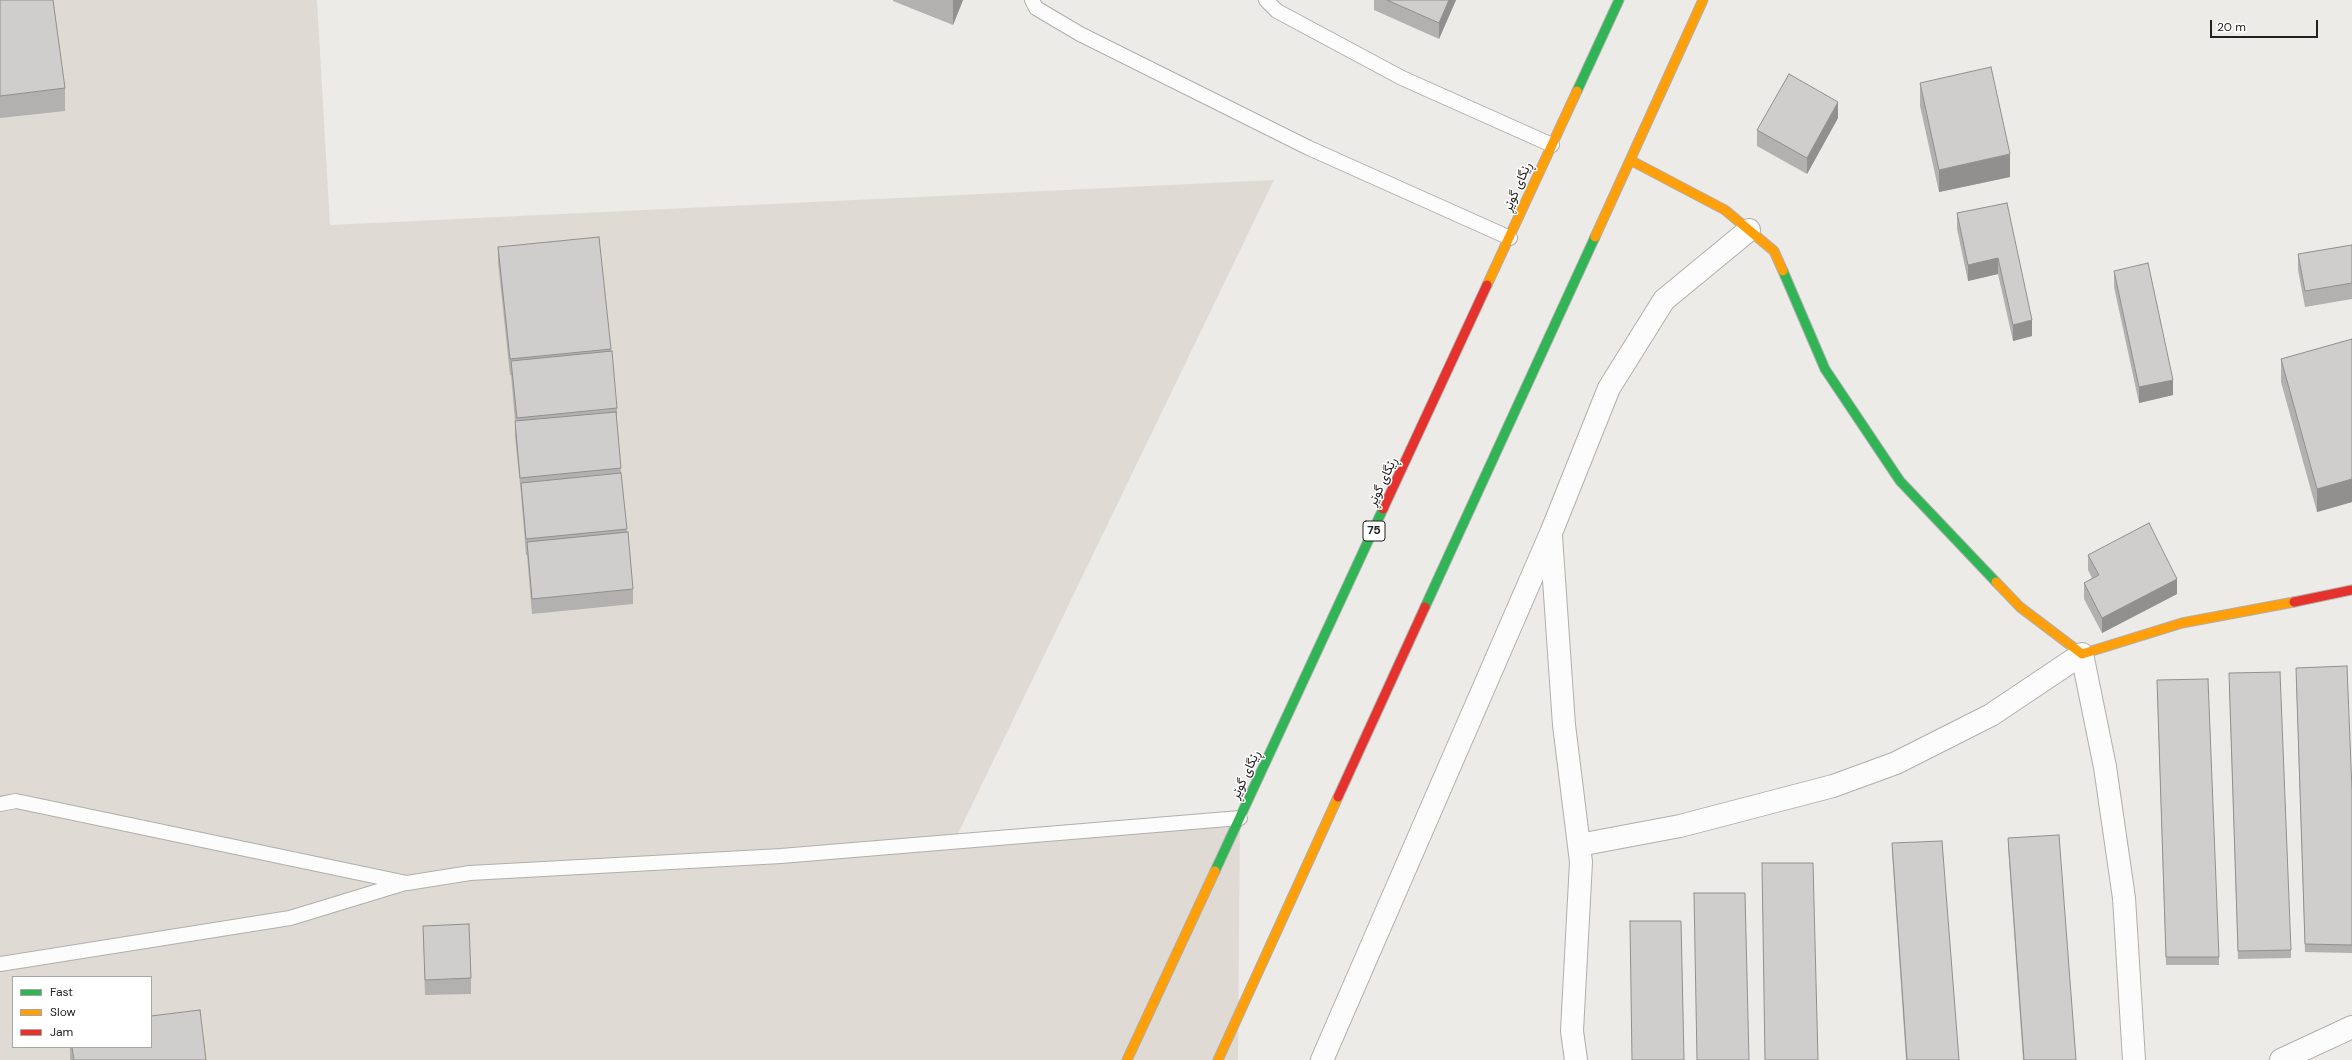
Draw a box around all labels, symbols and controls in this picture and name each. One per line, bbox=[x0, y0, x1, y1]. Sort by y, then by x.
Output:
scale bar bbox=[2212, 12, 2320, 38]
text: 20 m bbox=[2217, 19, 2246, 35]
street label: ڕێگای گوێڕ bbox=[1500, 160, 1536, 214]
street label: ڕێگای گوێڕ bbox=[1365, 455, 1401, 509]
road number: 75 bbox=[1363, 521, 1385, 541]
street label: ڕێگای گوێڕ bbox=[1228, 748, 1264, 802]
legend bbox=[12, 976, 152, 1048]
text: Fast bbox=[50, 984, 73, 1000]
text: Slow bbox=[50, 1004, 76, 1020]
text: Jam bbox=[50, 1024, 73, 1040]

